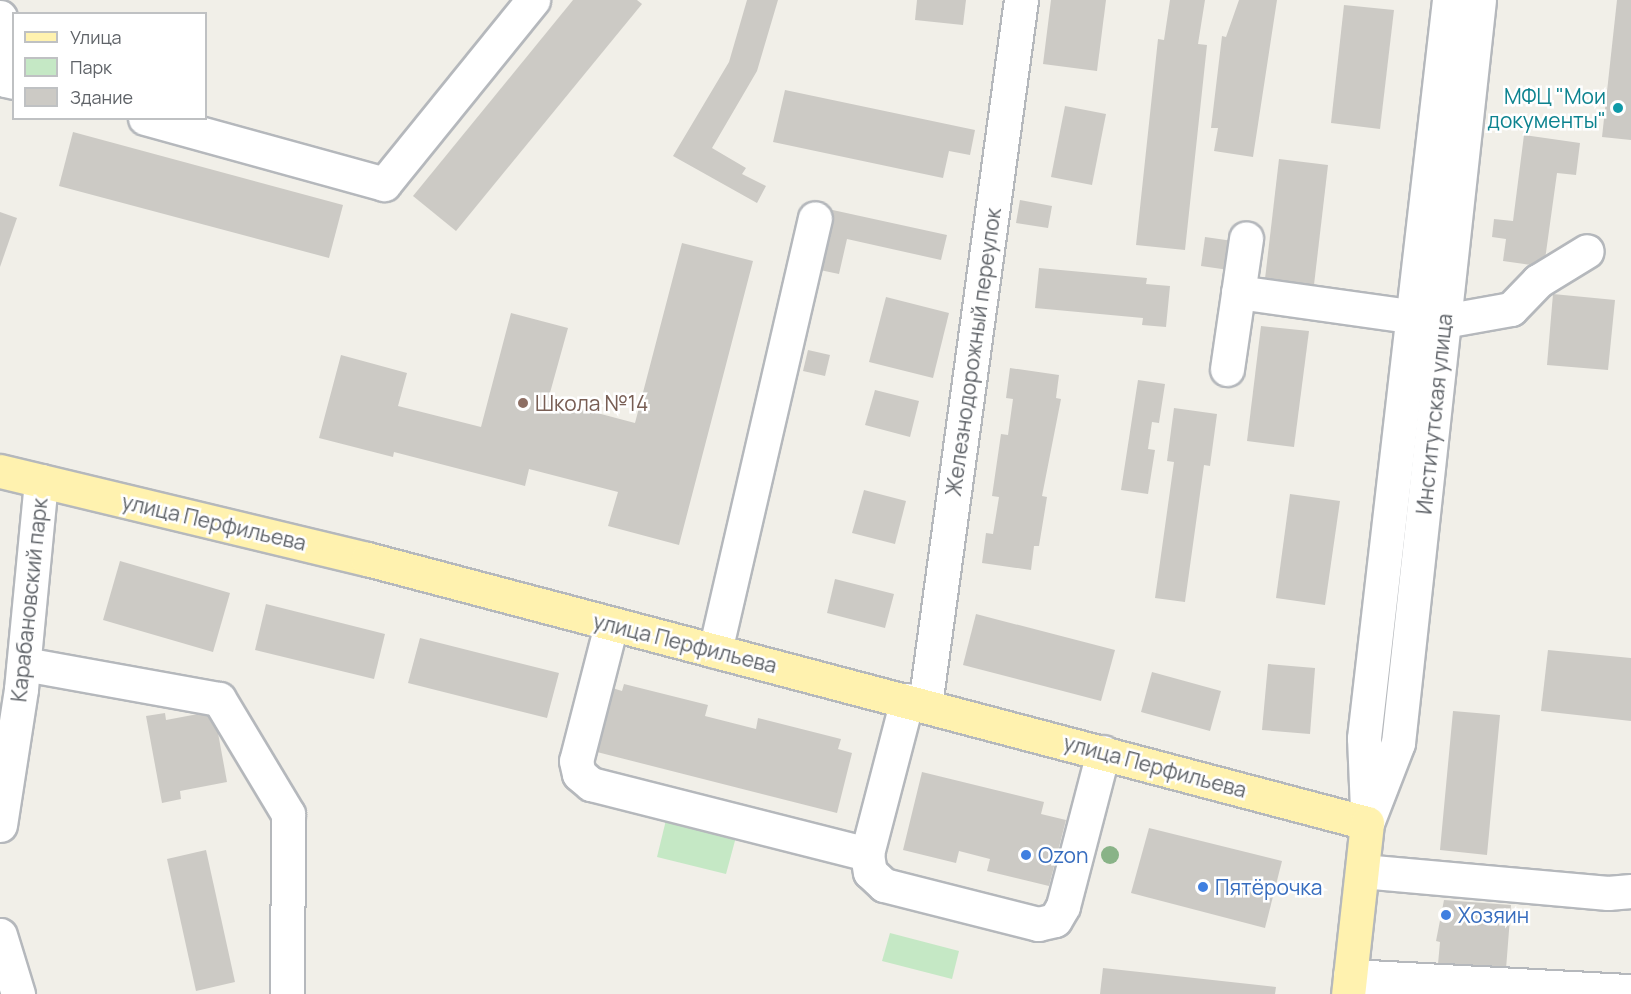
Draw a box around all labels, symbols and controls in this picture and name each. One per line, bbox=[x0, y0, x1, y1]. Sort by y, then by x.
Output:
legend bbox=[12, 12, 207, 120]
text: Улица bbox=[70, 25, 122, 49]
text: Парк bbox=[70, 55, 112, 79]
place label: МФЦ "Мои документы" bbox=[1487, 83, 1606, 133]
text: Здание bbox=[70, 85, 133, 109]
marker: МФЦ "Мои документы" bbox=[1611, 101, 1625, 115]
street label: Железнодорожный переулок bbox=[940, 206, 1006, 498]
street label: Институтская улица bbox=[1411, 312, 1457, 516]
place label: Школа №14 bbox=[535, 390, 648, 416]
marker: Школа №14 bbox=[516, 396, 530, 410]
street label: улица Перфильева bbox=[119, 489, 309, 555]
street label: Карабановский парк bbox=[6, 497, 52, 703]
street label: улица Перфильева bbox=[591, 608, 779, 678]
street label: улица Перфильева bbox=[1061, 729, 1249, 803]
place label: Ozon bbox=[1038, 842, 1088, 868]
marker: Ozon bbox=[1019, 848, 1033, 862]
place label: Пятёрочка bbox=[1215, 874, 1322, 900]
marker: Пятёрочка bbox=[1196, 880, 1210, 894]
place label: Хозяин bbox=[1458, 902, 1529, 928]
marker: Хозяин bbox=[1439, 908, 1453, 922]

